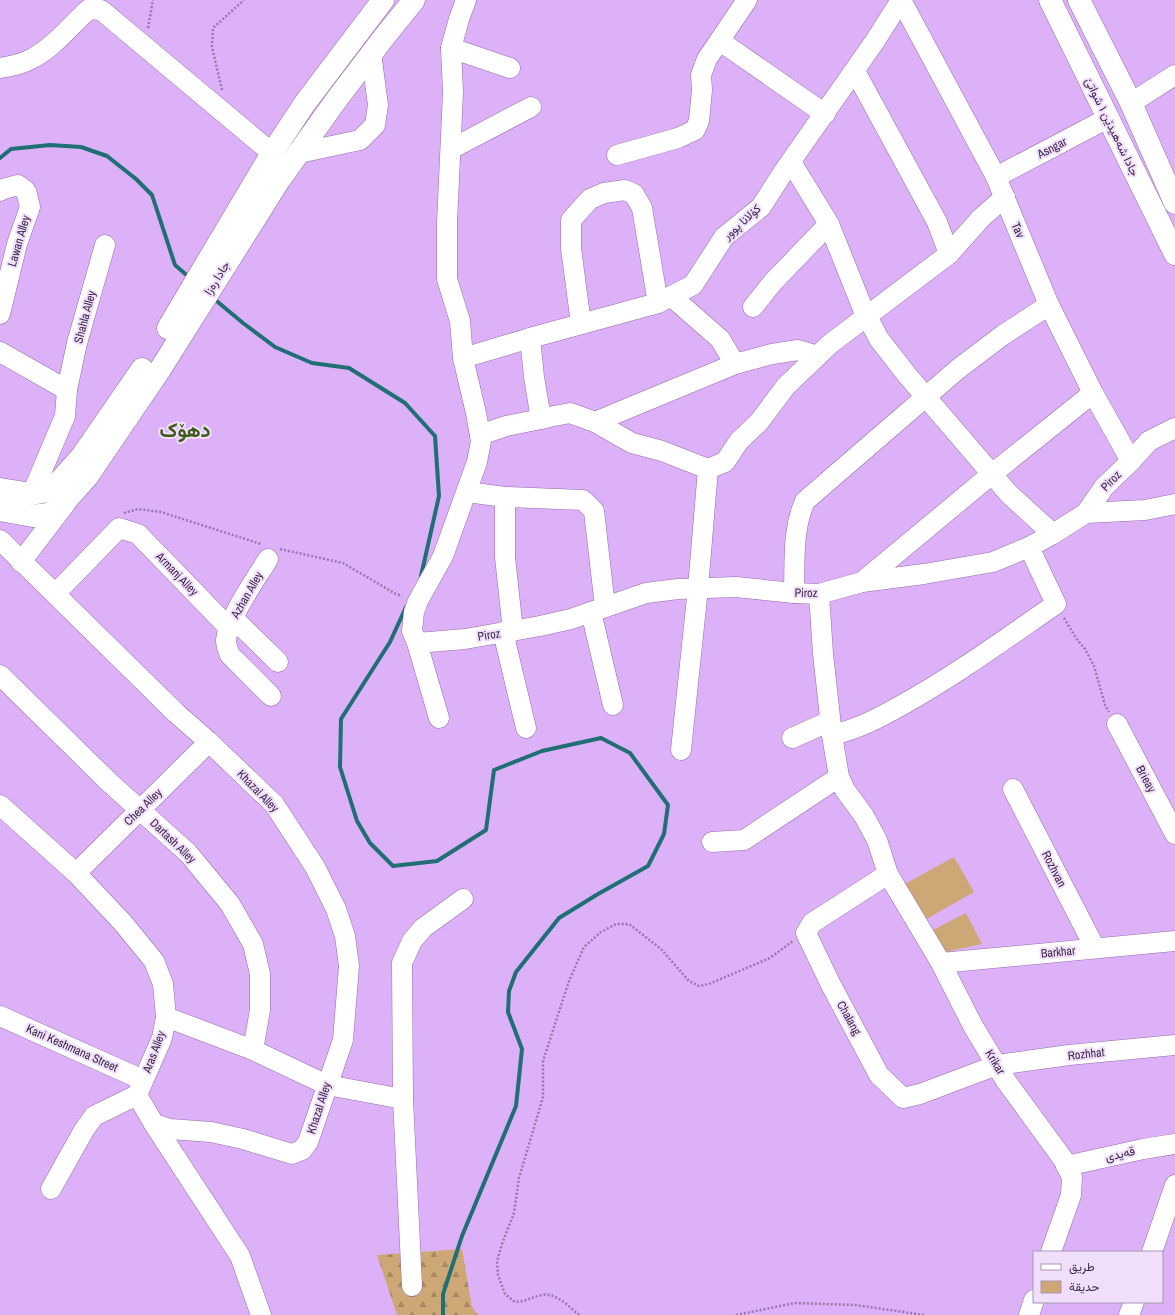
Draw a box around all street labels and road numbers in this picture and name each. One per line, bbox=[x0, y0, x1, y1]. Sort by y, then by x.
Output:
street label: جادا شەهیدێن ١ شواتێ bbox=[1081, 75, 1143, 179]
street label: Asngar bbox=[1034, 133, 1070, 163]
street label: کۆلانا پوور bbox=[719, 201, 764, 244]
street label: Lawan Alley bbox=[4, 213, 34, 268]
street label: Tav bbox=[1008, 220, 1028, 240]
street label: جادا ره‌زا bbox=[200, 258, 234, 298]
street label: Shahla Alley bbox=[70, 289, 100, 345]
street label: Piroz bbox=[1097, 467, 1125, 495]
street label: Armanj Alley bbox=[152, 548, 202, 599]
street label: Azhan Alley bbox=[227, 569, 267, 622]
street label: Piroz bbox=[794, 585, 818, 601]
street label: Piroz bbox=[476, 625, 502, 645]
street label: Brieay bbox=[1132, 763, 1160, 795]
street label: Khazal Alley bbox=[234, 766, 282, 816]
street label: Chea Alley bbox=[121, 785, 166, 829]
street label: Dartash Alley bbox=[147, 815, 199, 867]
street label: Rozhvan bbox=[1038, 848, 1070, 890]
street label: Barkhar bbox=[1040, 942, 1077, 961]
street label: Chalang bbox=[833, 998, 865, 1038]
street label: Kani Keshmana Street bbox=[24, 1021, 121, 1076]
street label: Aras Alley bbox=[138, 1029, 169, 1076]
street label: Rozhhat bbox=[1067, 1044, 1105, 1064]
street label: Krikar bbox=[981, 1047, 1009, 1078]
street label: Khazal Alley bbox=[303, 1080, 335, 1136]
street label: قەیدی bbox=[1103, 1143, 1137, 1165]

